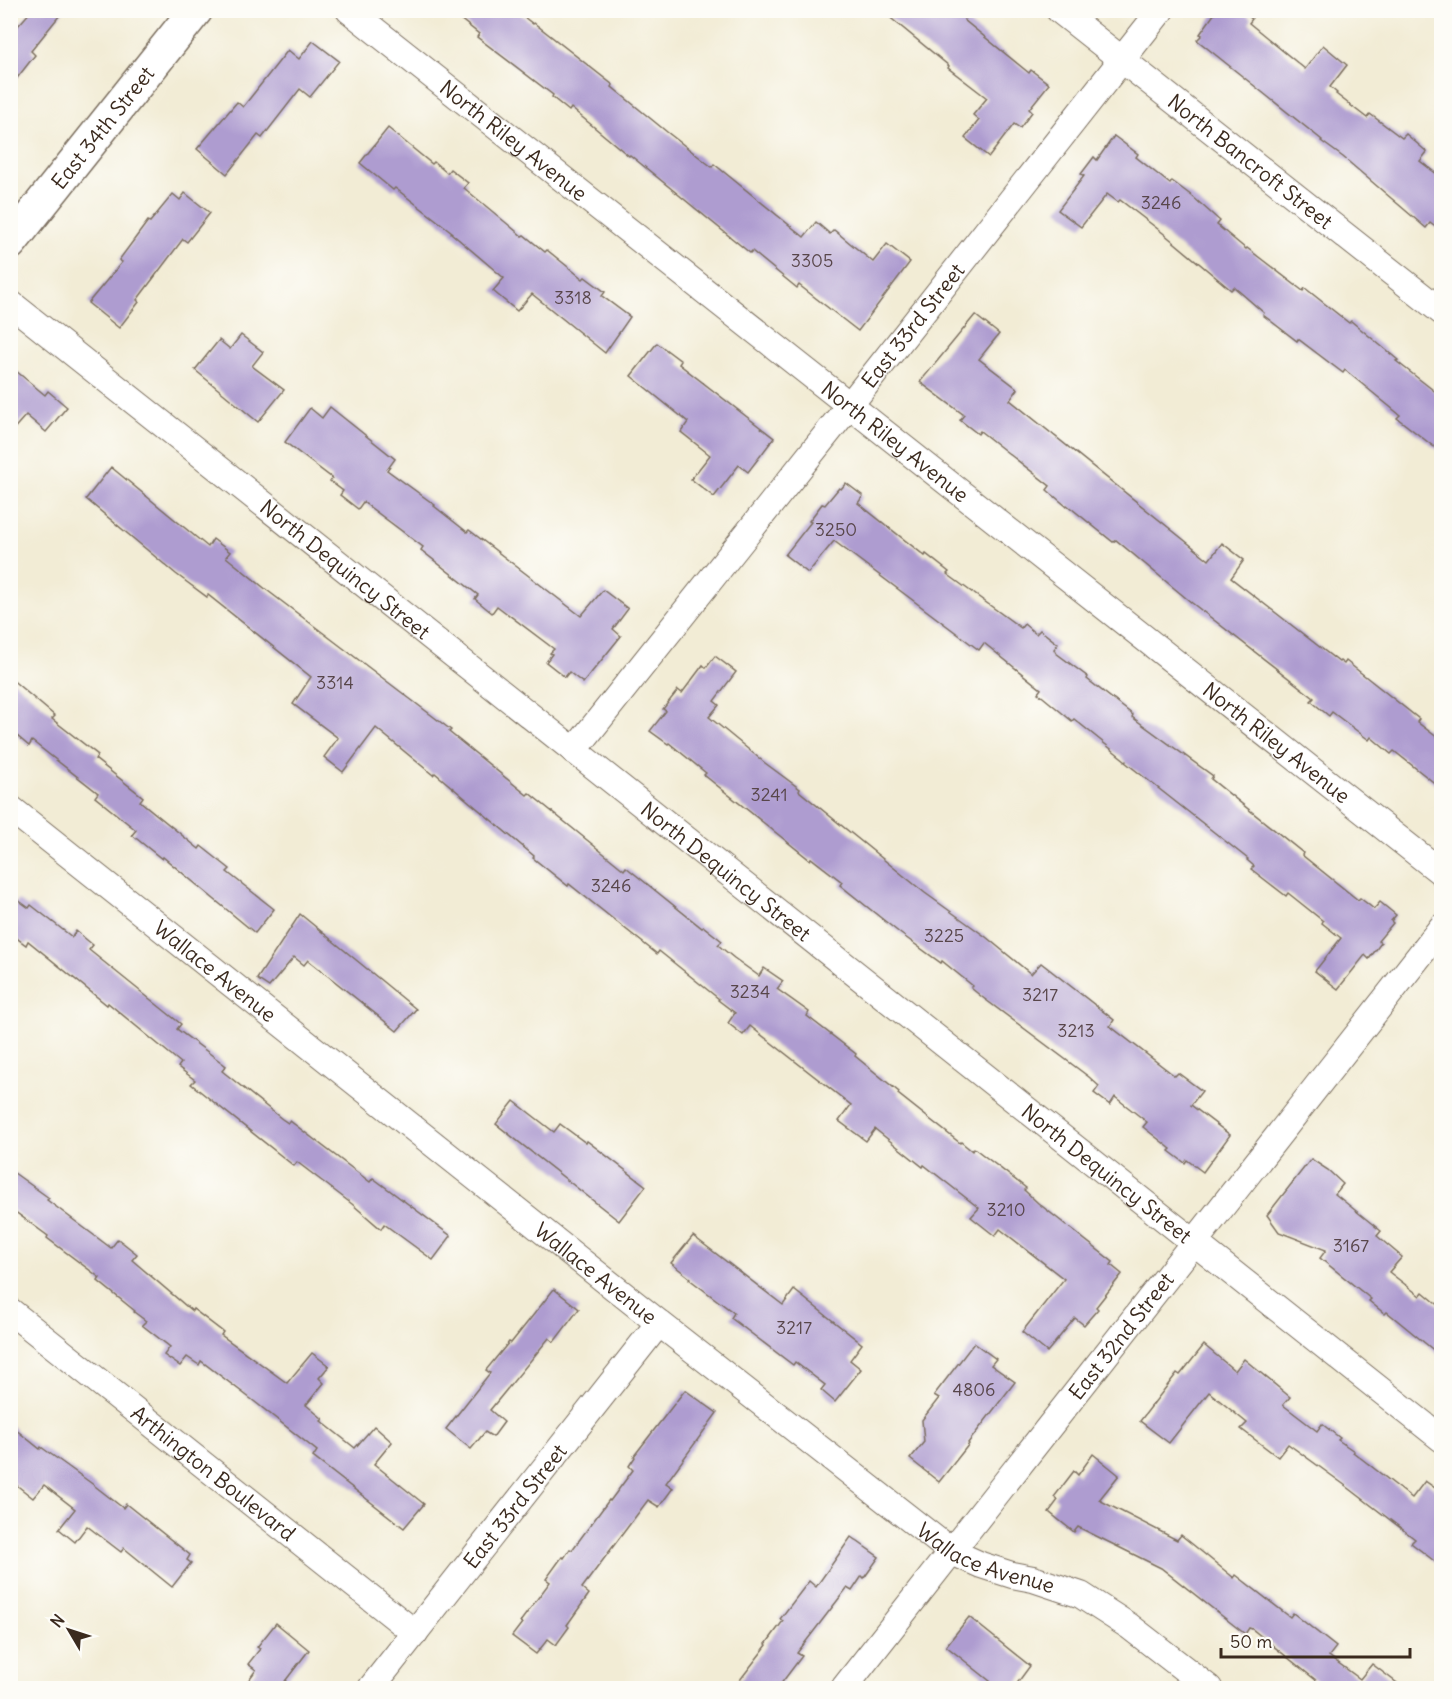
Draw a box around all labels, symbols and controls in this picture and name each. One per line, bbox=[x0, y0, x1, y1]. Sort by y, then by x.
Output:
street label: East 34th Street bbox=[45, 60, 160, 194]
street label: North Riley Avenue bbox=[435, 74, 593, 207]
street label: North Bancroft Street bbox=[1163, 88, 1339, 234]
house number: 3246 bbox=[1141, 191, 1181, 214]
house number: 3305 bbox=[791, 249, 833, 272]
street label: East 33rd Street bbox=[855, 257, 970, 393]
house number: 3318 bbox=[554, 286, 592, 309]
street label: North Riley Avenue bbox=[816, 375, 974, 508]
street label: North Dequincy Street bbox=[255, 493, 436, 645]
house number: 3250 bbox=[815, 518, 857, 541]
house number: 3314 bbox=[316, 671, 354, 694]
street label: North Riley Avenue bbox=[1198, 676, 1356, 809]
house number: 3241 bbox=[750, 783, 788, 806]
street label: North Dequincy Street bbox=[636, 795, 817, 947]
house number: 3246 bbox=[591, 874, 631, 897]
street label: Wallace Avenue bbox=[149, 914, 282, 1028]
house number: 3225 bbox=[924, 924, 964, 947]
house number: 3234 bbox=[730, 980, 770, 1003]
house number: 3217 bbox=[1022, 983, 1058, 1006]
house number: 3213 bbox=[1057, 1019, 1095, 1042]
street label: North Dequincy Street bbox=[1016, 1097, 1197, 1249]
house number: 3210 bbox=[986, 1198, 1026, 1221]
street label: Wallace Avenue bbox=[529, 1216, 663, 1330]
house number: 3167 bbox=[1333, 1234, 1369, 1257]
street label: East 32nd Street bbox=[1062, 1267, 1179, 1405]
house number: 3217 bbox=[776, 1316, 812, 1339]
house number: 4806 bbox=[952, 1378, 996, 1401]
street label: Arthington Boulevard bbox=[126, 1399, 301, 1546]
street label: East 33rd Street bbox=[457, 1438, 572, 1574]
street label: Wallace Avenue bbox=[912, 1516, 1058, 1599]
north arrow bbox=[39, 1600, 99, 1660]
text: N bbox=[46, 1610, 69, 1631]
scale bar bbox=[1221, 1621, 1410, 1659]
text: 50 m bbox=[1230, 1630, 1272, 1653]

